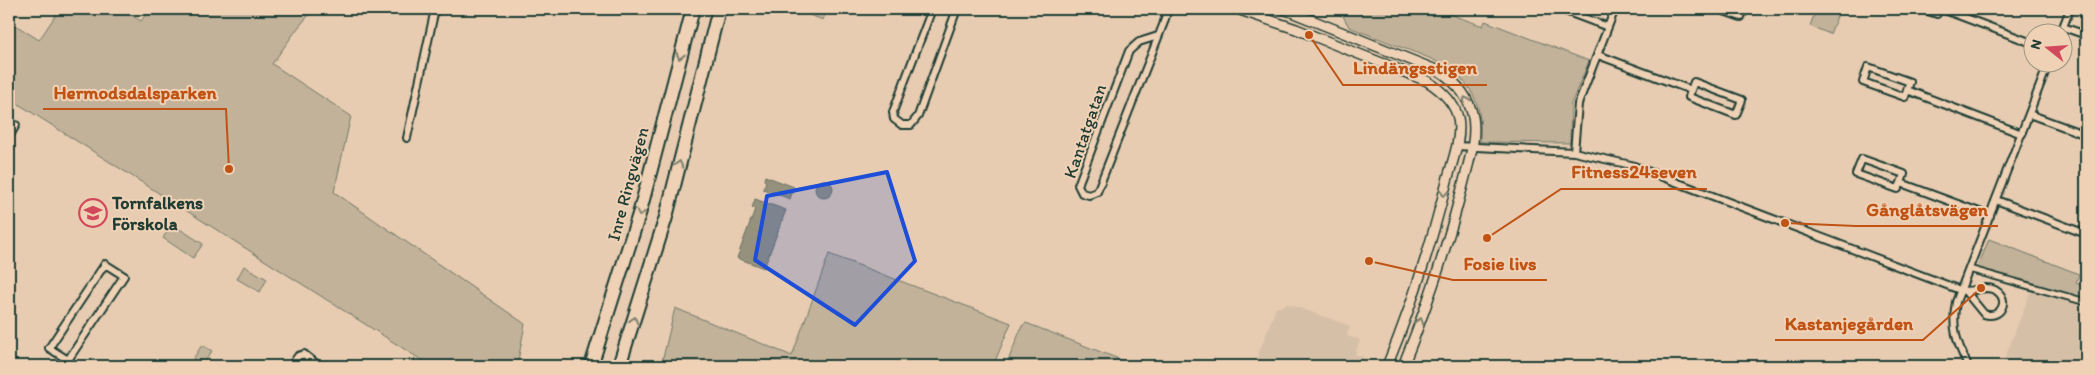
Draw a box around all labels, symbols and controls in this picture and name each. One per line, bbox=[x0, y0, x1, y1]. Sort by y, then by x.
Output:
north arrow bbox=[2022, 22, 2072, 72]
text: N bbox=[2027, 37, 2046, 51]
one-way arrow bbox=[676, 51, 686, 59]
callout: Lindängsstigen bbox=[1343, 51, 1487, 85]
text: Lindängsstigen bbox=[1353, 56, 1477, 79]
callout: Hermodsdalsparken bbox=[43, 75, 226, 109]
text: Hermodsdalsparken bbox=[53, 81, 217, 104]
street label: Kantatgatan bbox=[1059, 81, 1111, 181]
one-way arrow bbox=[1462, 97, 1472, 106]
street label: Inre Ringvägen bbox=[602, 125, 654, 243]
callout: Fitness24seven bbox=[1561, 155, 1707, 189]
one-way arrow bbox=[673, 159, 684, 168]
text: Fitness24seven bbox=[1571, 160, 1697, 183]
one-way arrow bbox=[1440, 188, 1450, 196]
place label: Tornfalkens Förskola bbox=[111, 192, 203, 235]
callout: Gånglåtsvägen bbox=[1856, 192, 1998, 226]
school or university icon: Tornfalkens Förskola bbox=[78, 198, 108, 228]
text: Gånglåtsvägen bbox=[1866, 198, 1989, 221]
one-way arrow bbox=[635, 209, 645, 217]
callout: Fosie livs bbox=[1453, 246, 1547, 280]
text: Fosie livs bbox=[1463, 252, 1537, 275]
callout: Kastanjegården bbox=[1775, 306, 1923, 340]
text: Kastanjegården bbox=[1785, 312, 1914, 335]
one-way arrow bbox=[628, 316, 638, 324]
one-way arrow bbox=[1414, 317, 1424, 325]

